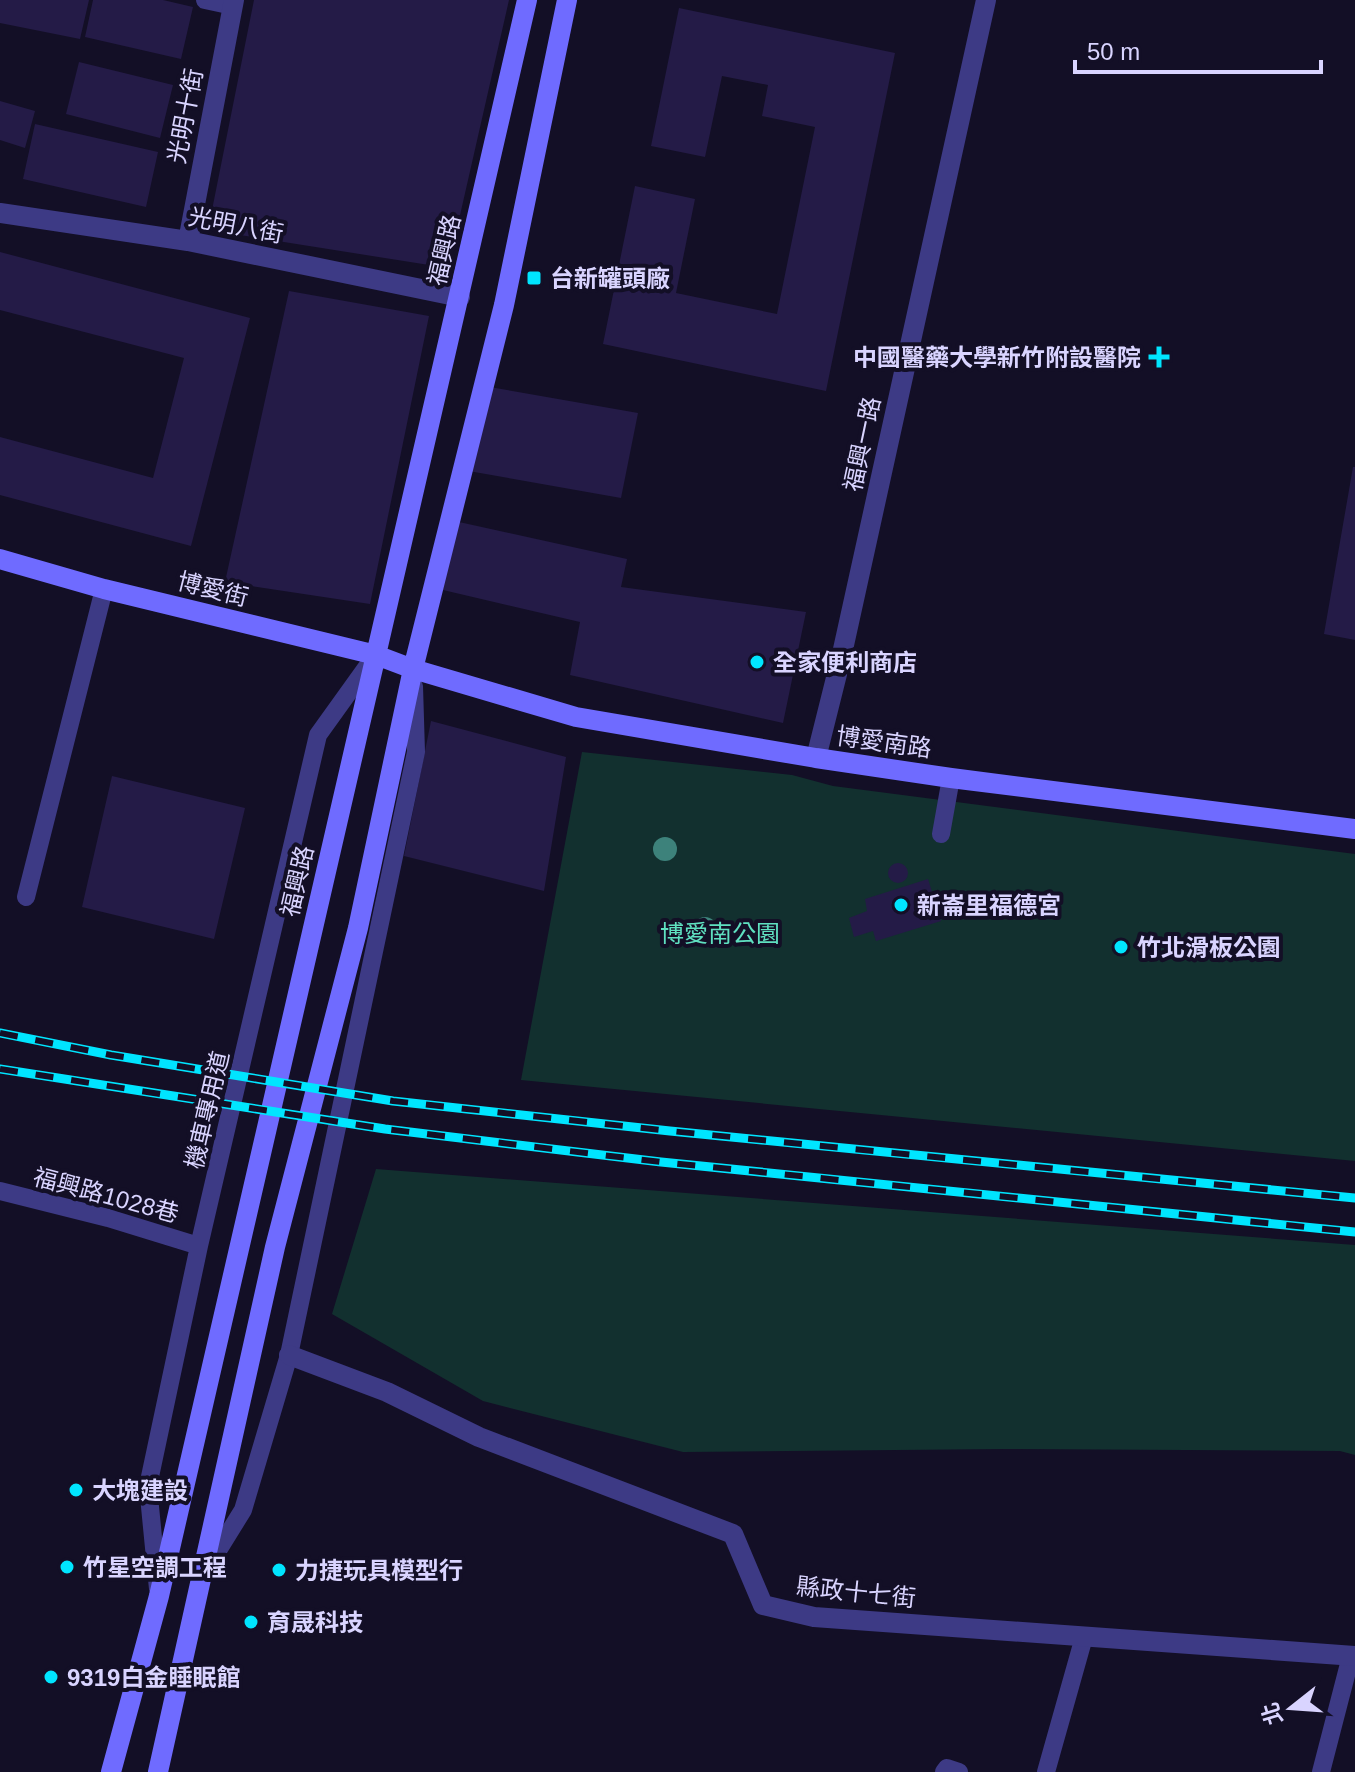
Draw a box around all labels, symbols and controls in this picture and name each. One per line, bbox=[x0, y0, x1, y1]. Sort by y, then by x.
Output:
scale bar bbox=[1075, 24, 1321, 74]
text: 50 m bbox=[1087, 38, 1140, 65]
street label: 光明十街 bbox=[163, 66, 207, 166]
street label: 光明八街 bbox=[186, 203, 286, 247]
street label: 福興路 bbox=[423, 212, 465, 288]
place label: 台新罐頭廠 bbox=[550, 265, 670, 292]
marker: 台新罐頭廠 bbox=[525, 269, 543, 287]
place label: 中國醫藥大學新竹附設醫院 bbox=[853, 344, 1141, 371]
marker: 中國醫藥大學新竹附設醫院 bbox=[1148, 346, 1170, 368]
street label: 福興一路 bbox=[839, 394, 885, 494]
street label: 博愛街 bbox=[175, 567, 251, 611]
place label: 全家便利商店 bbox=[773, 649, 917, 676]
marker: 全家便利商店 bbox=[748, 653, 766, 671]
street label: 博愛南路 bbox=[835, 722, 933, 762]
street label: 福興路 bbox=[276, 843, 318, 919]
place label: 新崙里福德宮 bbox=[917, 892, 1061, 919]
marker: 新崙里福德宮 bbox=[892, 896, 910, 914]
park label: 博愛南公園 bbox=[660, 920, 780, 947]
place label: 竹北滑板公園 bbox=[1137, 934, 1281, 961]
marker: 竹北滑板公園 bbox=[1112, 938, 1130, 956]
street label: 機車專用道 bbox=[180, 1049, 234, 1171]
street label: 福興路1028巷 bbox=[30, 1163, 182, 1227]
place label: 大塊建設 bbox=[92, 1477, 188, 1504]
marker: 大塊建設 bbox=[67, 1481, 85, 1499]
place label: 竹星空調工程 bbox=[83, 1554, 227, 1581]
place label: 力捷玩具模型行 bbox=[295, 1557, 463, 1584]
marker: 竹星空調工程 bbox=[58, 1558, 76, 1576]
marker: 力捷玩具模型行 bbox=[270, 1561, 288, 1579]
street label: 縣政十七街 bbox=[795, 1572, 917, 1612]
place label: 育晟科技 bbox=[267, 1609, 363, 1636]
marker: 育晟科技 bbox=[242, 1613, 260, 1631]
place label: 9319白金睡眠館 bbox=[67, 1664, 240, 1691]
marker: 9319白金睡眠館 bbox=[42, 1668, 60, 1686]
north arrow bbox=[1251, 1668, 1331, 1748]
text: 北 bbox=[1257, 1700, 1288, 1728]

